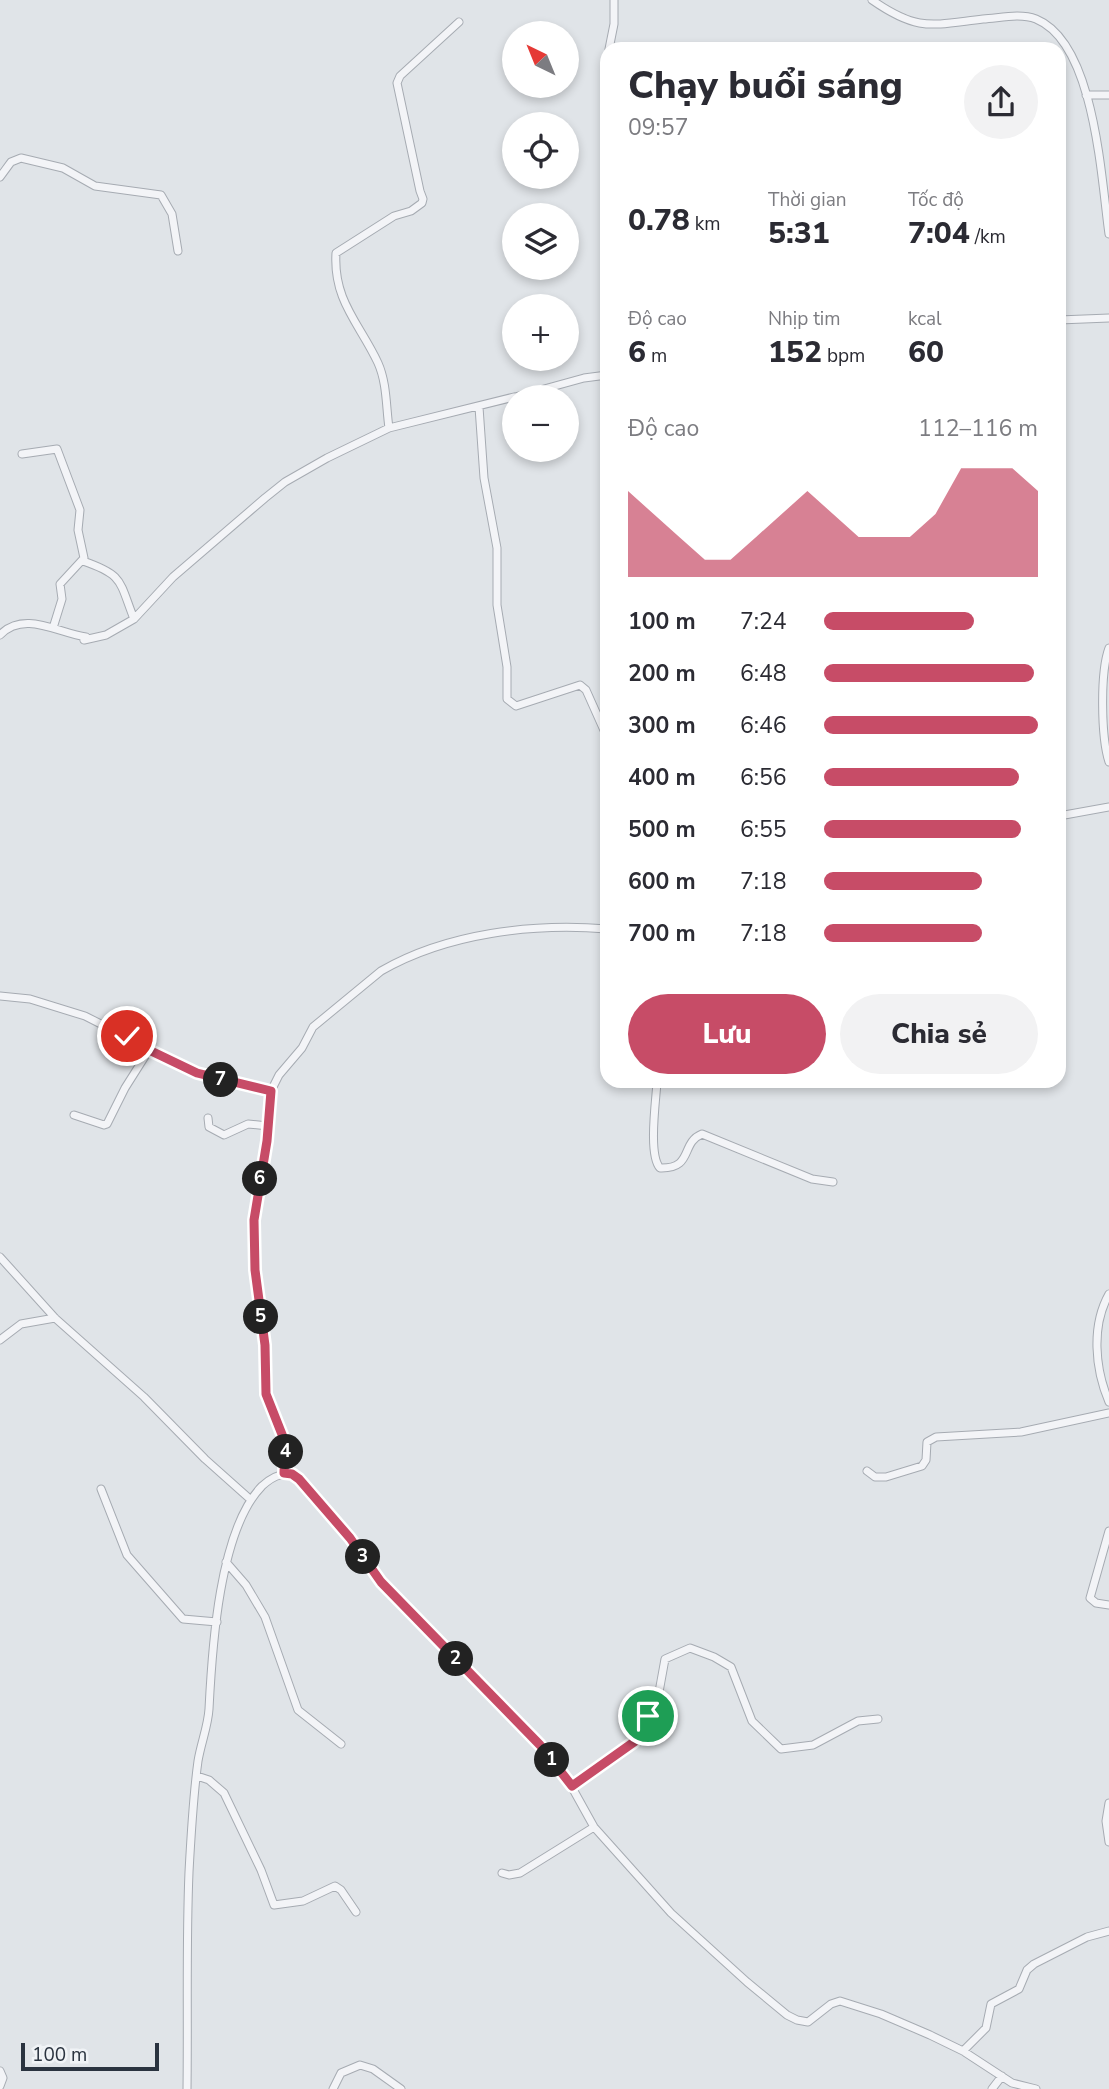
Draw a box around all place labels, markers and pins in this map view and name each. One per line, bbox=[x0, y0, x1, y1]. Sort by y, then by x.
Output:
pin bbox=[97, 1006, 157, 1066]
pin: 7 bbox=[204, 1062, 238, 1098]
pin: 6 bbox=[243, 1162, 278, 1196]
pin: 5 bbox=[244, 1300, 278, 1334]
pin: 4 bbox=[268, 1434, 304, 1470]
pin: 3 bbox=[346, 1540, 380, 1574]
pin: 2 bbox=[438, 1642, 474, 1676]
pin bbox=[618, 1686, 678, 1746]
pin: 1 bbox=[534, 1742, 570, 1778]

